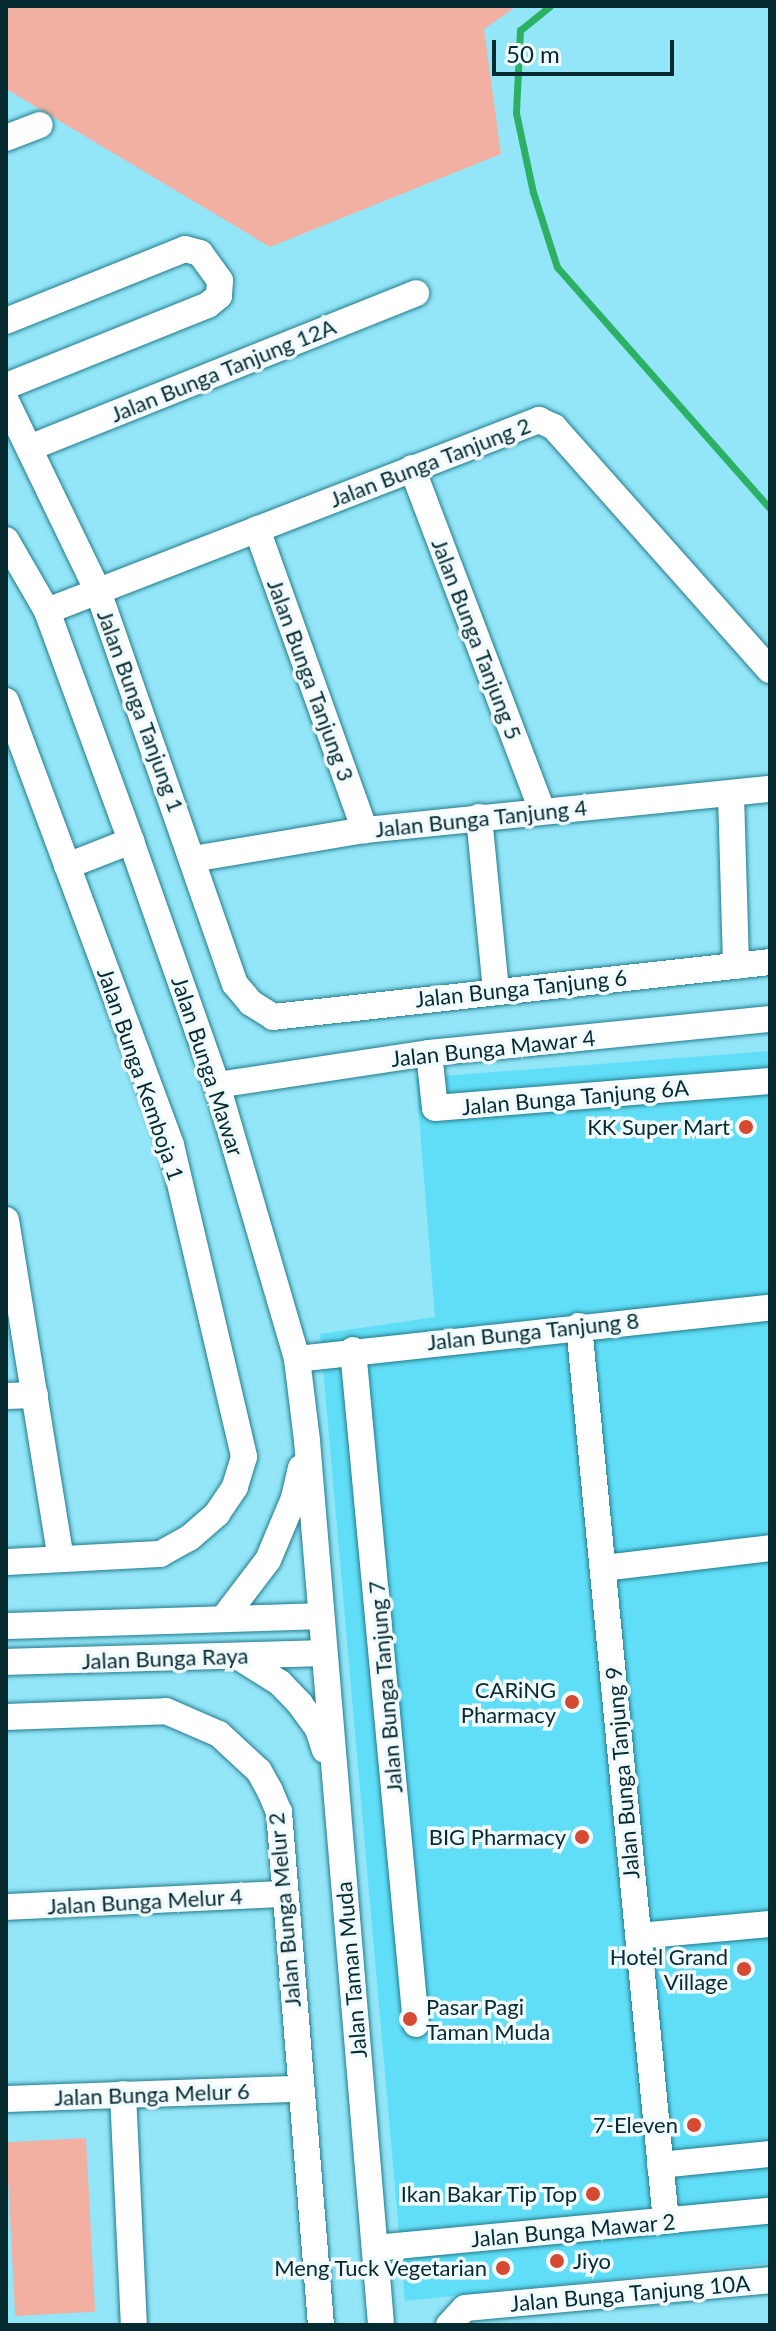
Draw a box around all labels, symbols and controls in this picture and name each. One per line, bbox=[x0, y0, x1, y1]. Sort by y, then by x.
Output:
scale bar bbox=[496, 24, 678, 74]
text: 50 m bbox=[506, 39, 560, 68]
street label: Jalan Bunga Tanjung 12A bbox=[106, 313, 340, 427]
street label: Jalan Bunga Tanjung 2 bbox=[326, 411, 534, 513]
street label: Jalan Bunga Tanjung 5 bbox=[426, 535, 528, 743]
street label: Jalan Bunga Tanjung 3 bbox=[262, 575, 360, 785]
street label: Jalan Bunga Tanjung 1 bbox=[92, 606, 190, 816]
street label: Jalan Bunga Tanjung 4 bbox=[373, 794, 589, 842]
street label: Jalan Bunga Kemboja 1 bbox=[92, 964, 190, 1184]
street label: Jalan Bunga Tanjung 6 bbox=[413, 964, 629, 1012]
street label: Jalan Bunga Mawar bbox=[166, 973, 250, 1159]
street label: Jalan Bunga Mawar 4 bbox=[389, 1024, 597, 1072]
street label: Jalan Bunga Tanjung 6A bbox=[460, 1074, 690, 1120]
place label: KK Super Mart bbox=[587, 1114, 730, 1140]
marker: KK Super Mart bbox=[737, 1118, 755, 1136]
street label: Jalan Bunga Tanjung 8 bbox=[425, 1307, 641, 1355]
street label: Jalan Bunga Tanjung 7 bbox=[363, 1579, 407, 1795]
street label: Jalan Bunga Raya bbox=[81, 1642, 249, 1674]
street label: Jalan Bunga Tanjung 9 bbox=[600, 1665, 644, 1881]
place label: CARiNG Pharmacy bbox=[461, 1676, 556, 1728]
marker: CARiNG Pharmacy bbox=[563, 1693, 581, 1711]
street label: Jalan Bunga Melur 2 bbox=[262, 1811, 306, 2009]
place label: BIG Pharmacy bbox=[429, 1824, 566, 1850]
marker: BIG Pharmacy bbox=[573, 1828, 591, 1846]
street label: Jalan Taman Muda bbox=[330, 1880, 372, 2060]
street label: Jalan Bunga Melur 4 bbox=[46, 1883, 244, 1919]
place label: Hotel Grand Village bbox=[610, 1943, 728, 1994]
marker: Hotel Grand Village bbox=[735, 1960, 753, 1978]
place label: Pasar Pagi Taman Muda bbox=[426, 1993, 550, 2044]
marker: Pasar Pagi Taman Muda bbox=[401, 2010, 419, 2028]
street label: Jalan Bunga Melur 6 bbox=[54, 2077, 250, 2111]
place label: 7-Eleven bbox=[593, 2112, 678, 2138]
marker: 7-Eleven bbox=[685, 2116, 703, 2134]
place label: Ikan Bakar Tip Top bbox=[399, 2181, 577, 2207]
marker: Ikan Bakar Tip Top bbox=[584, 2185, 602, 2203]
street label: Jalan Bunga Mawar 2 bbox=[469, 2208, 677, 2252]
place label: Jiyo bbox=[573, 2248, 611, 2274]
marker: Jiyo bbox=[548, 2252, 566, 2270]
place label: Meng Tuck Vegetarian bbox=[273, 2255, 487, 2281]
marker: Meng Tuck Vegetarian bbox=[494, 2259, 512, 2277]
street label: Jalan Bunga Tanjung 10A bbox=[509, 2269, 751, 2317]

